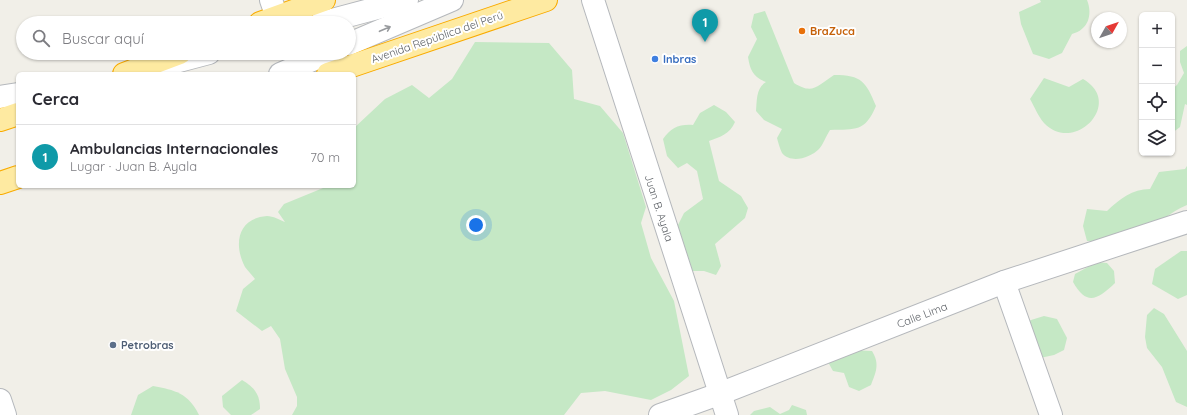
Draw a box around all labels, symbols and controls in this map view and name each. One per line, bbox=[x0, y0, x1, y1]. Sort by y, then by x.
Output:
street label: Avenida República del Perú bbox=[369, 8, 505, 66]
pin: 1 bbox=[692, 9, 718, 42]
north arrow bbox=[1091, 12, 1127, 48]
map controls bbox=[1139, 12, 1175, 156]
button: + bbox=[1139, 12, 1175, 48]
search box bbox=[16, 16, 356, 60]
place label: BraZuca bbox=[810, 24, 855, 38]
one-way arrow bbox=[378, 25, 390, 32]
marker: BraZuca bbox=[797, 26, 807, 36]
icon: search bbox=[30, 27, 52, 49]
text: Buscar aquí bbox=[62, 29, 144, 48]
button: − bbox=[1139, 48, 1175, 84]
place label: Inbras bbox=[663, 52, 696, 66]
marker: Inbras bbox=[650, 54, 660, 64]
button: locate bbox=[1139, 84, 1175, 120]
text: Cerca bbox=[32, 88, 79, 109]
button: layers bbox=[1139, 120, 1175, 156]
text: Ambulancias Internacionales bbox=[70, 139, 278, 158]
text: 1 bbox=[42, 149, 48, 165]
text: 70 m bbox=[310, 149, 340, 165]
text: Lugar · Juan B. Ayala bbox=[70, 158, 197, 174]
street label: Juan B. Ayala bbox=[642, 173, 676, 243]
your location bbox=[466, 215, 486, 235]
street label: Calle Lima bbox=[895, 299, 949, 331]
place label: Petrobras bbox=[121, 338, 174, 352]
marker: Petrobras bbox=[108, 340, 118, 350]

